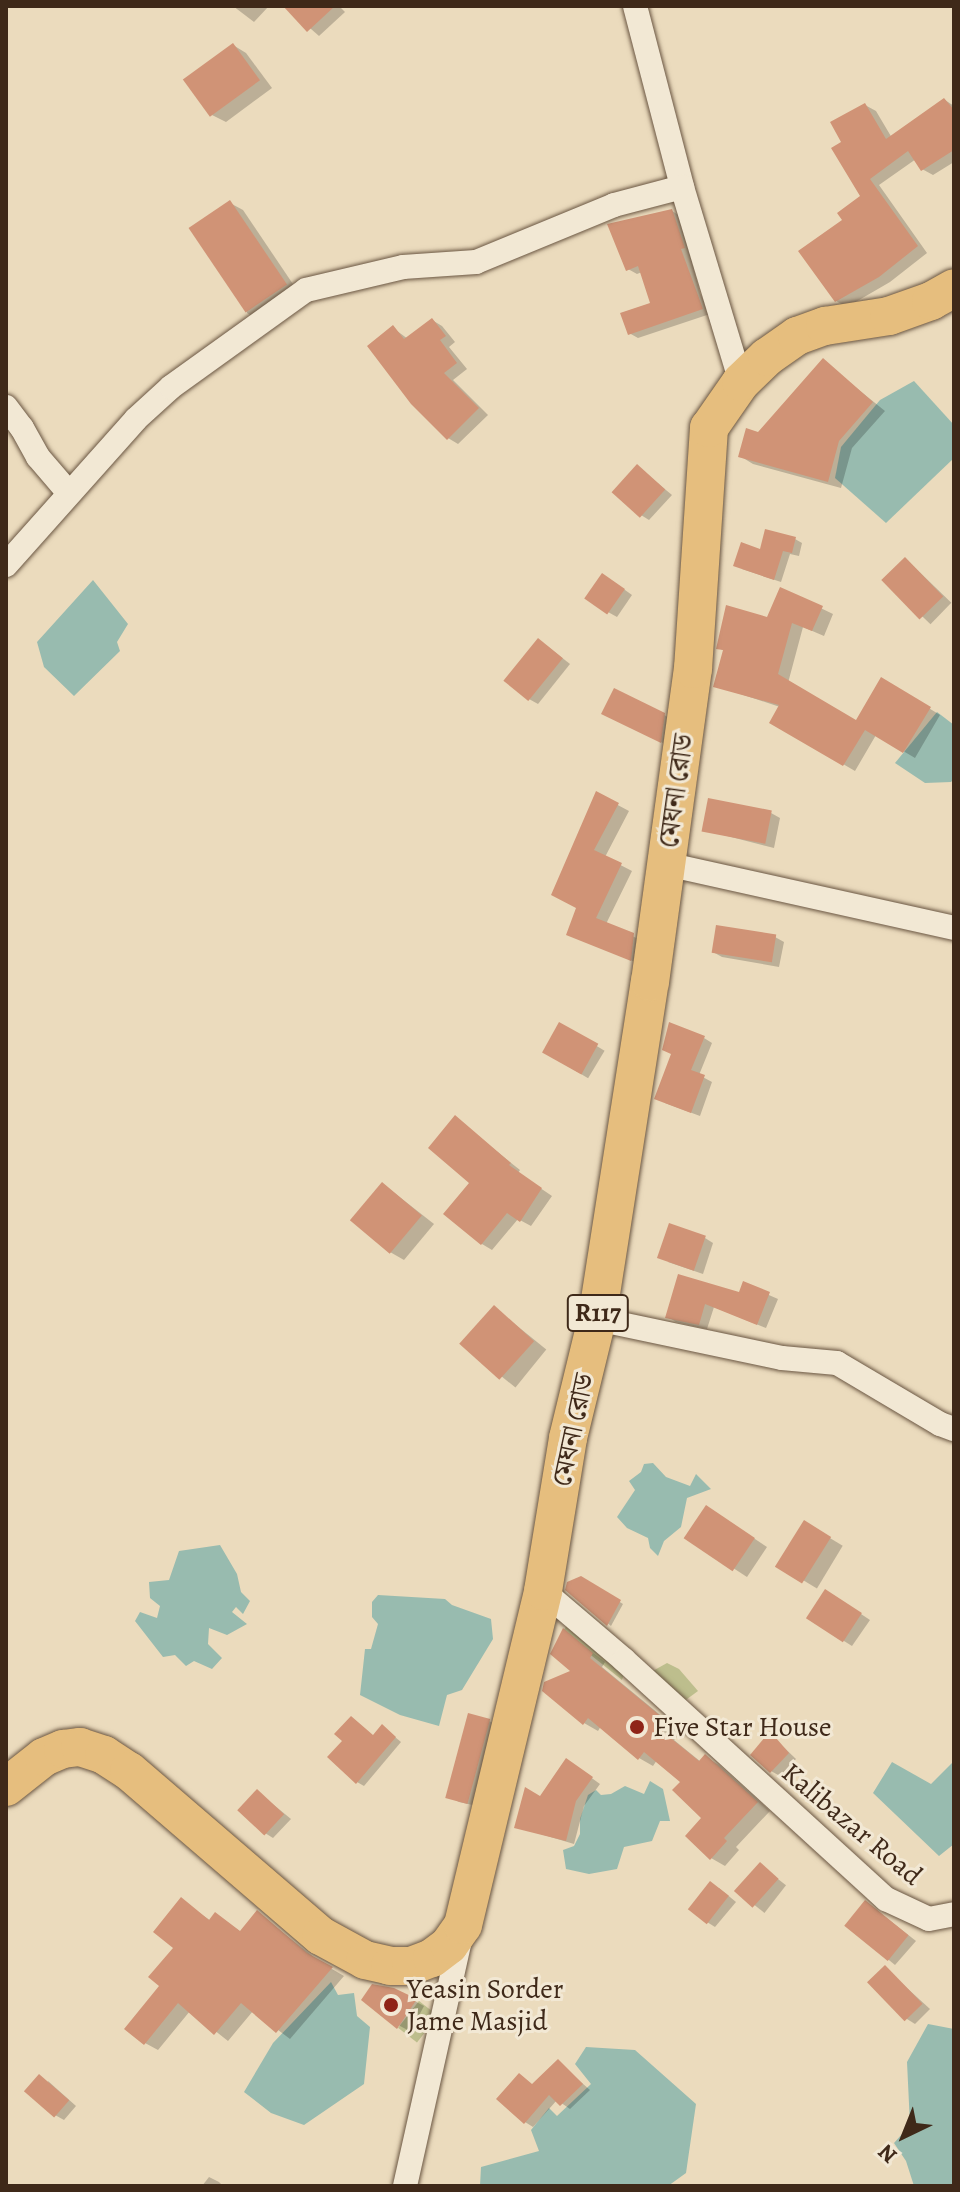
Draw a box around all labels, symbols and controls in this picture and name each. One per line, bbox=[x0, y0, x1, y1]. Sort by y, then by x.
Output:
street label: মেঘনা রোড bbox=[651, 732, 701, 850]
road number: R117 bbox=[566, 1291, 630, 1335]
street label: মেঘনা রোড bbox=[545, 1370, 601, 1490]
place label: Five Star House bbox=[653, 1710, 832, 1744]
marker: Five Star House bbox=[628, 1718, 646, 1736]
street label: Kalibazar Road bbox=[775, 1756, 929, 1892]
place label: Yeasin Sorder Jame Masjid bbox=[407, 1972, 564, 2038]
marker: Yeasin Sorder Jame Masjid bbox=[382, 1996, 400, 2014]
north arrow bbox=[864, 2096, 944, 2176]
text: N bbox=[872, 2137, 904, 2170]

